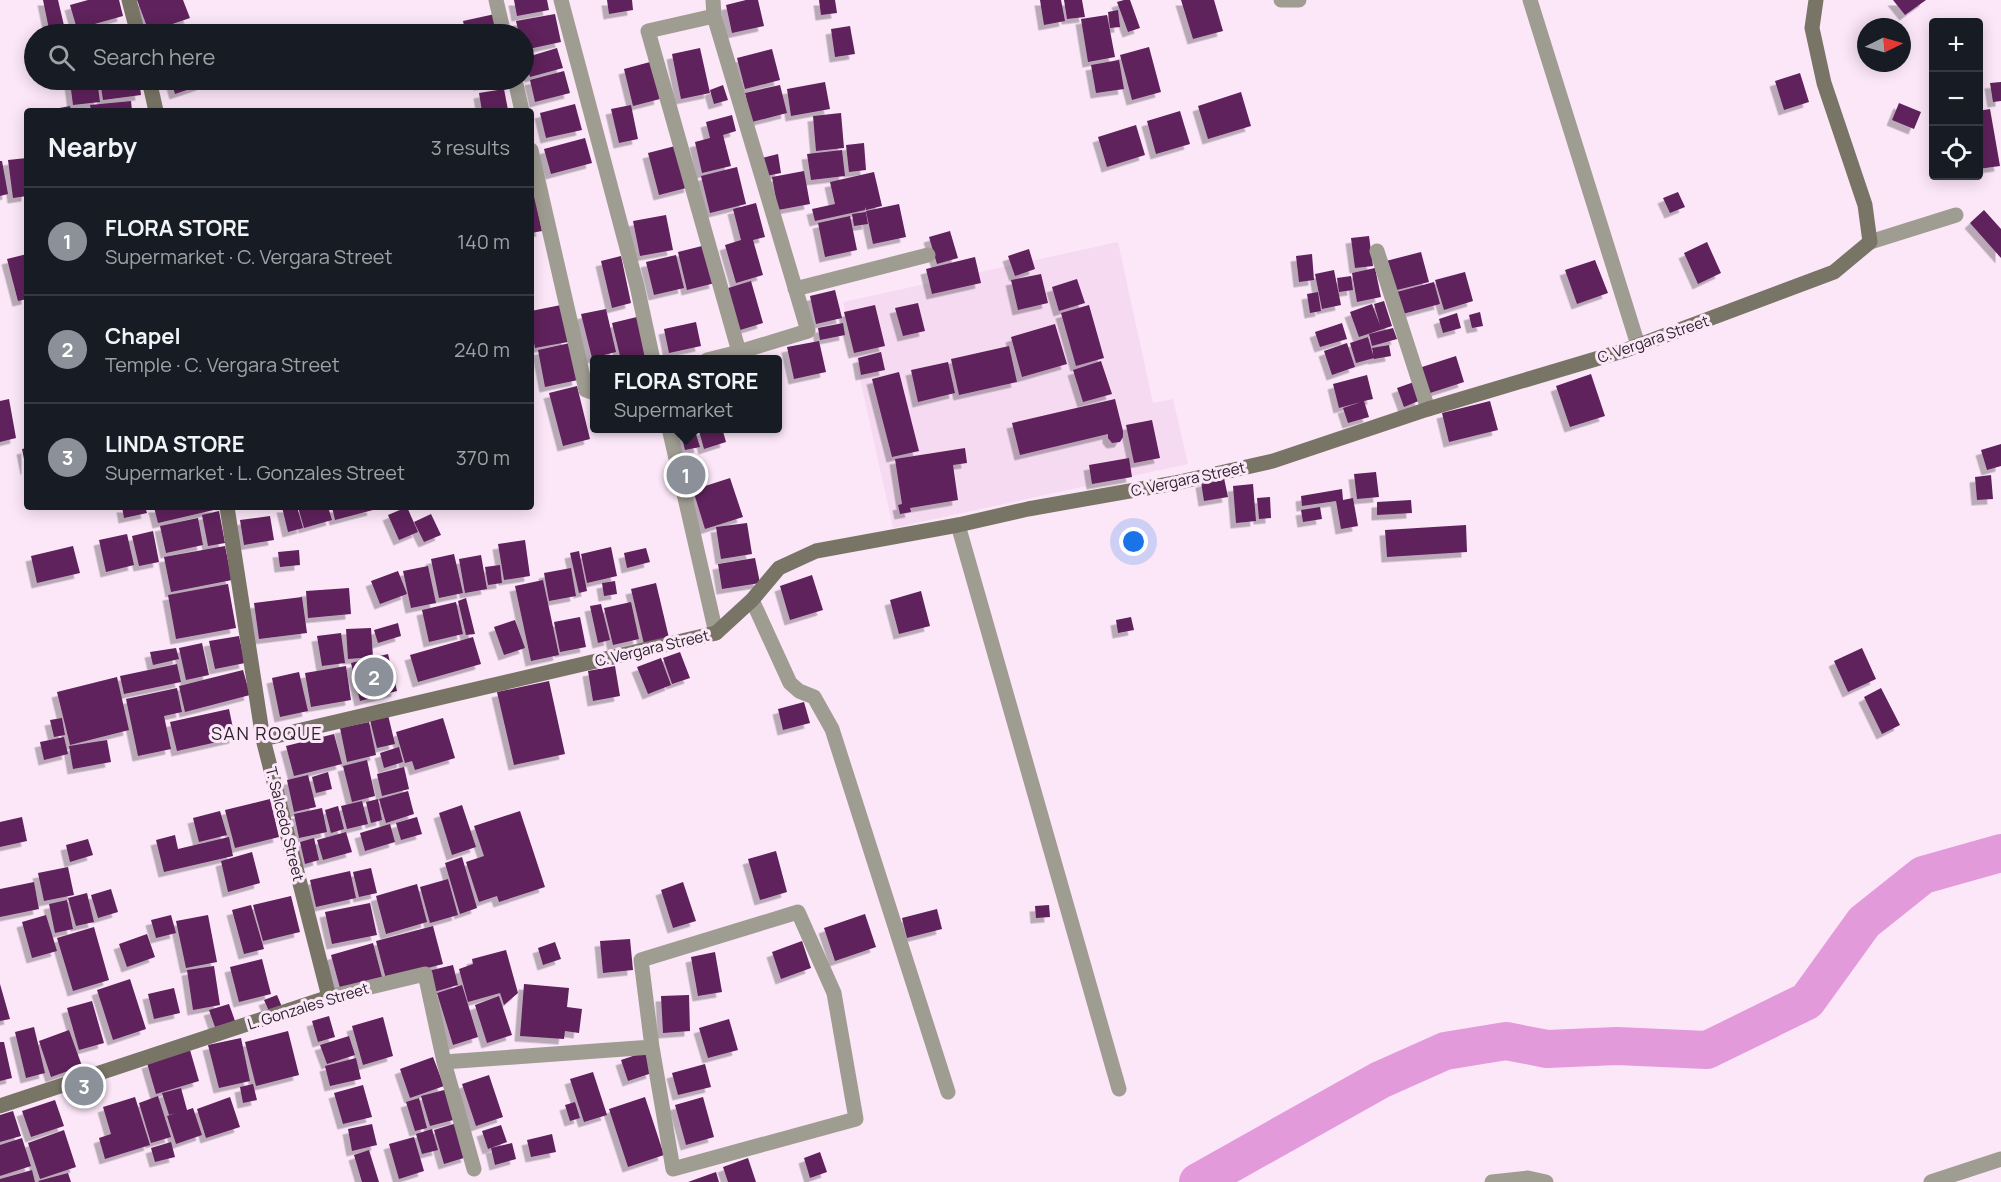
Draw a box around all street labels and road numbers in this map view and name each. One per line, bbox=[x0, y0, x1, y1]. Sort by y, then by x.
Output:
street label: C. Vergara Street bbox=[1594, 310, 1712, 368]
street label: C. Vergara Street bbox=[1129, 457, 1247, 501]
street label: C. Vergara Street bbox=[593, 625, 711, 671]
street label: T. Salcedo Street bbox=[261, 765, 309, 883]
street label: L. Gonzales Street bbox=[245, 978, 371, 1034]

